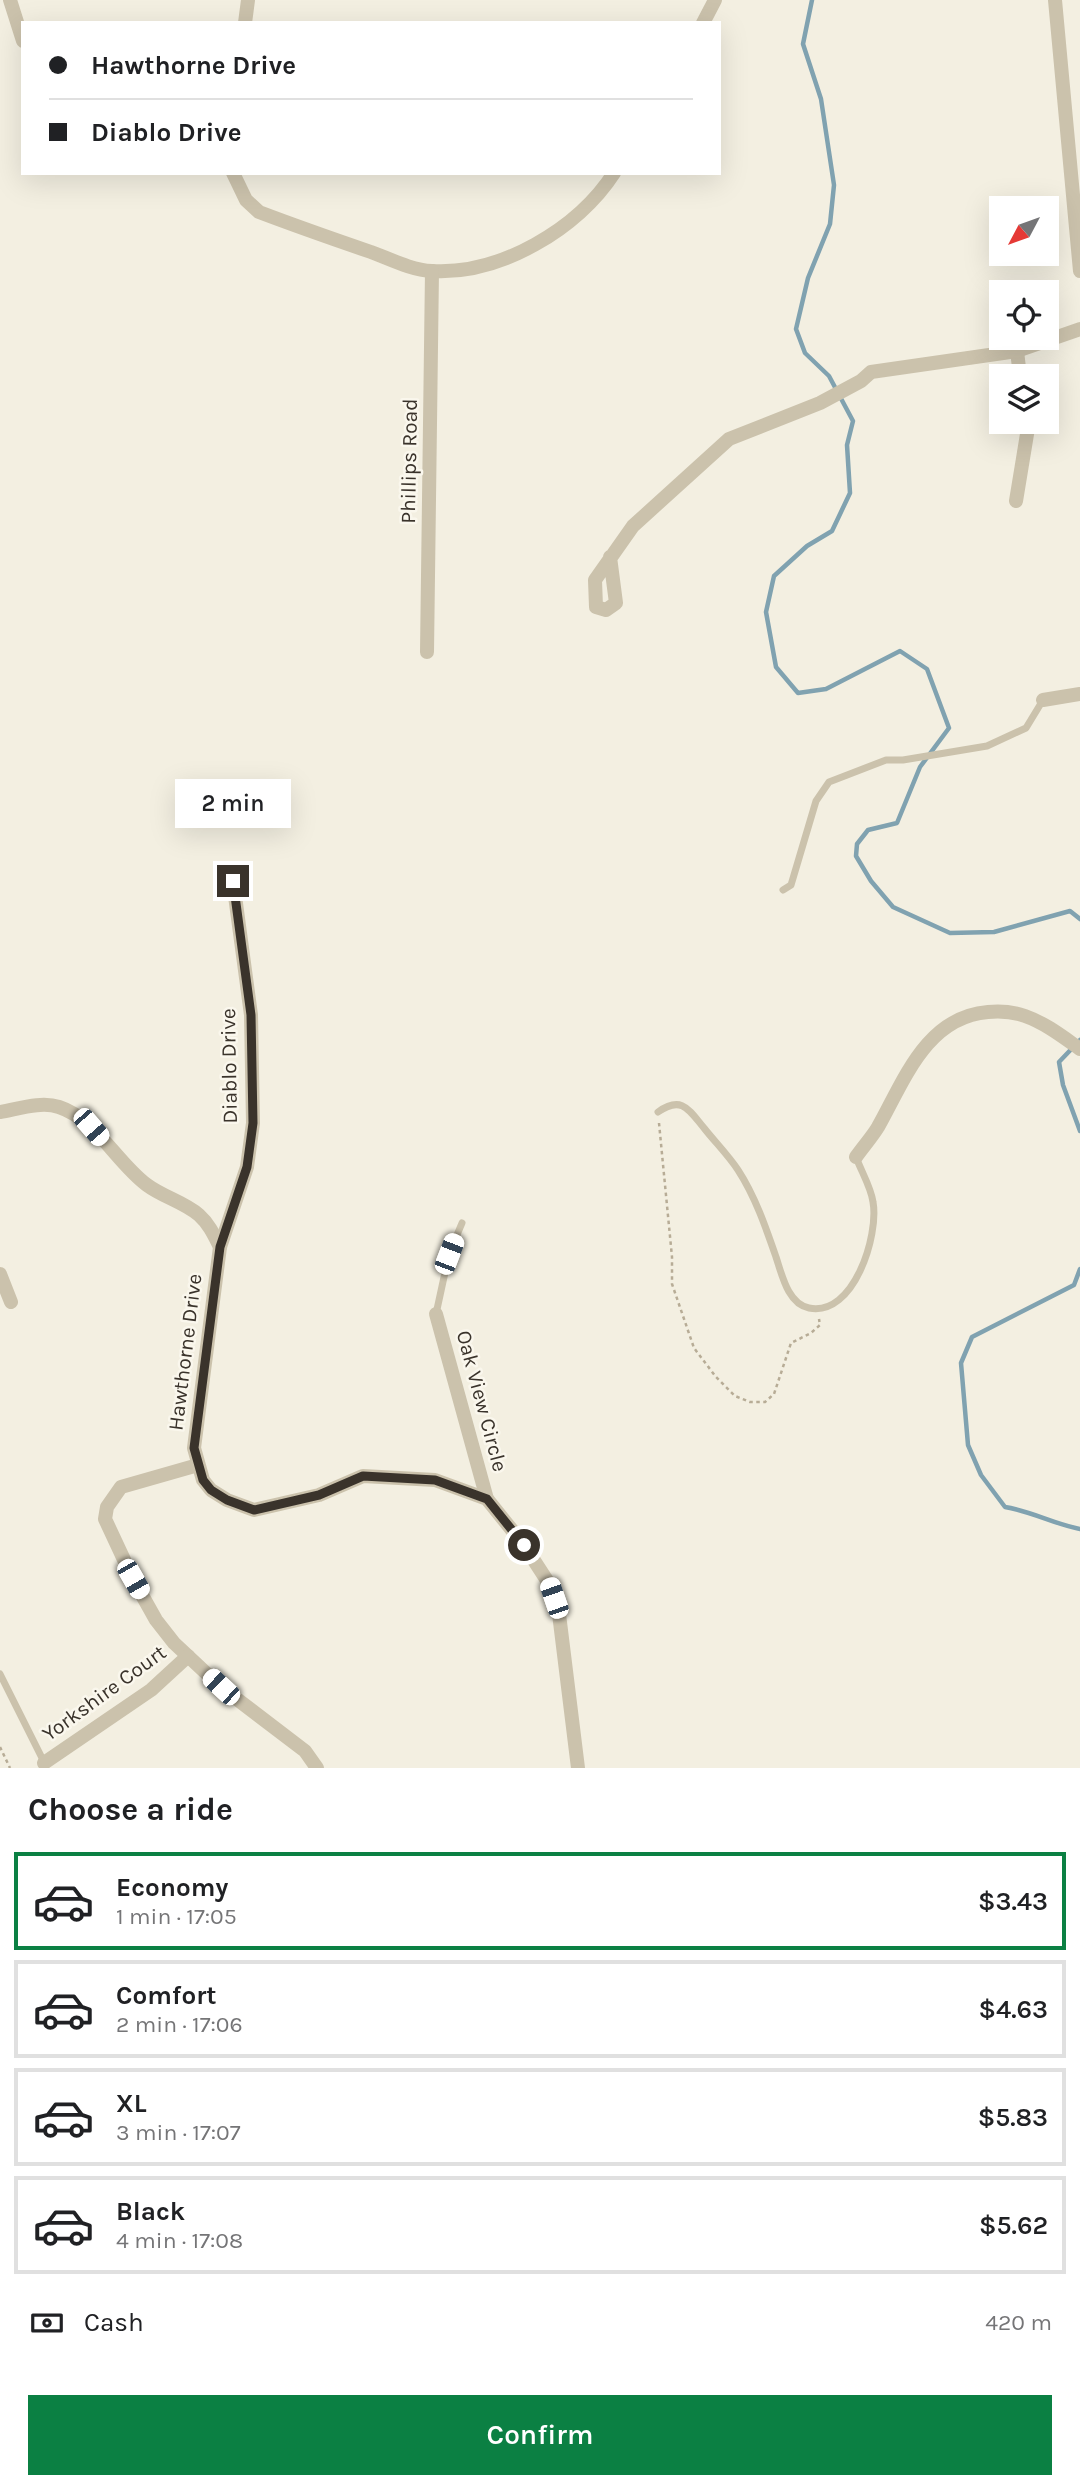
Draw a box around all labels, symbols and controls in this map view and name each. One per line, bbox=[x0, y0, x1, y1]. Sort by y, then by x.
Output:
text: Hawthorne Drive bbox=[91, 50, 296, 81]
text: Diablo Drive bbox=[91, 117, 242, 148]
north arrow bbox=[989, 196, 1059, 266]
map controls bbox=[989, 196, 1059, 434]
button: locate bbox=[989, 280, 1059, 350]
button: layers bbox=[989, 364, 1059, 434]
street label: Phillips Road bbox=[396, 398, 422, 524]
callout: 2 min bbox=[175, 780, 291, 828]
text: 2 min bbox=[202, 790, 264, 817]
route end bbox=[217, 865, 249, 897]
street label: Diablo Drive bbox=[216, 1008, 242, 1124]
car bbox=[70, 1104, 113, 1150]
car bbox=[432, 1231, 467, 1277]
street label: Hawthorne Drive bbox=[163, 1272, 207, 1432]
street label: Oak View Circle bbox=[452, 1328, 512, 1474]
route start bbox=[508, 1529, 540, 1561]
car bbox=[114, 1556, 153, 1602]
car bbox=[538, 1575, 571, 1621]
street label: Yorkshire Court bbox=[38, 1640, 171, 1746]
car bbox=[199, 1665, 244, 1709]
text: Choose a ride bbox=[28, 1791, 233, 1828]
icon: car bbox=[32, 1870, 95, 1933]
text: Economy bbox=[116, 1872, 228, 1903]
text: $3.43 bbox=[978, 1886, 1048, 1917]
text: 1 min · 17:05 bbox=[116, 1903, 237, 1930]
icon: car bbox=[32, 1978, 95, 2041]
text: Comfort bbox=[116, 1980, 217, 2011]
text: $4.63 bbox=[978, 1994, 1048, 2025]
text: 2 min · 17:06 bbox=[116, 2011, 243, 2038]
icon: car bbox=[32, 2086, 95, 2149]
text: XL bbox=[116, 2088, 147, 2119]
text: $5.83 bbox=[978, 2102, 1048, 2133]
text: 3 min · 17:07 bbox=[116, 2119, 240, 2146]
icon: car bbox=[32, 2194, 95, 2257]
text: Black bbox=[116, 2196, 185, 2227]
text: $5.62 bbox=[979, 2210, 1048, 2241]
text: 4 min · 17:08 bbox=[116, 2227, 243, 2254]
icon: cash bbox=[28, 2304, 66, 2342]
text: Cash bbox=[84, 2307, 144, 2338]
text: 420 m bbox=[985, 2309, 1052, 2336]
button: Confirm bbox=[28, 2395, 1052, 2475]

